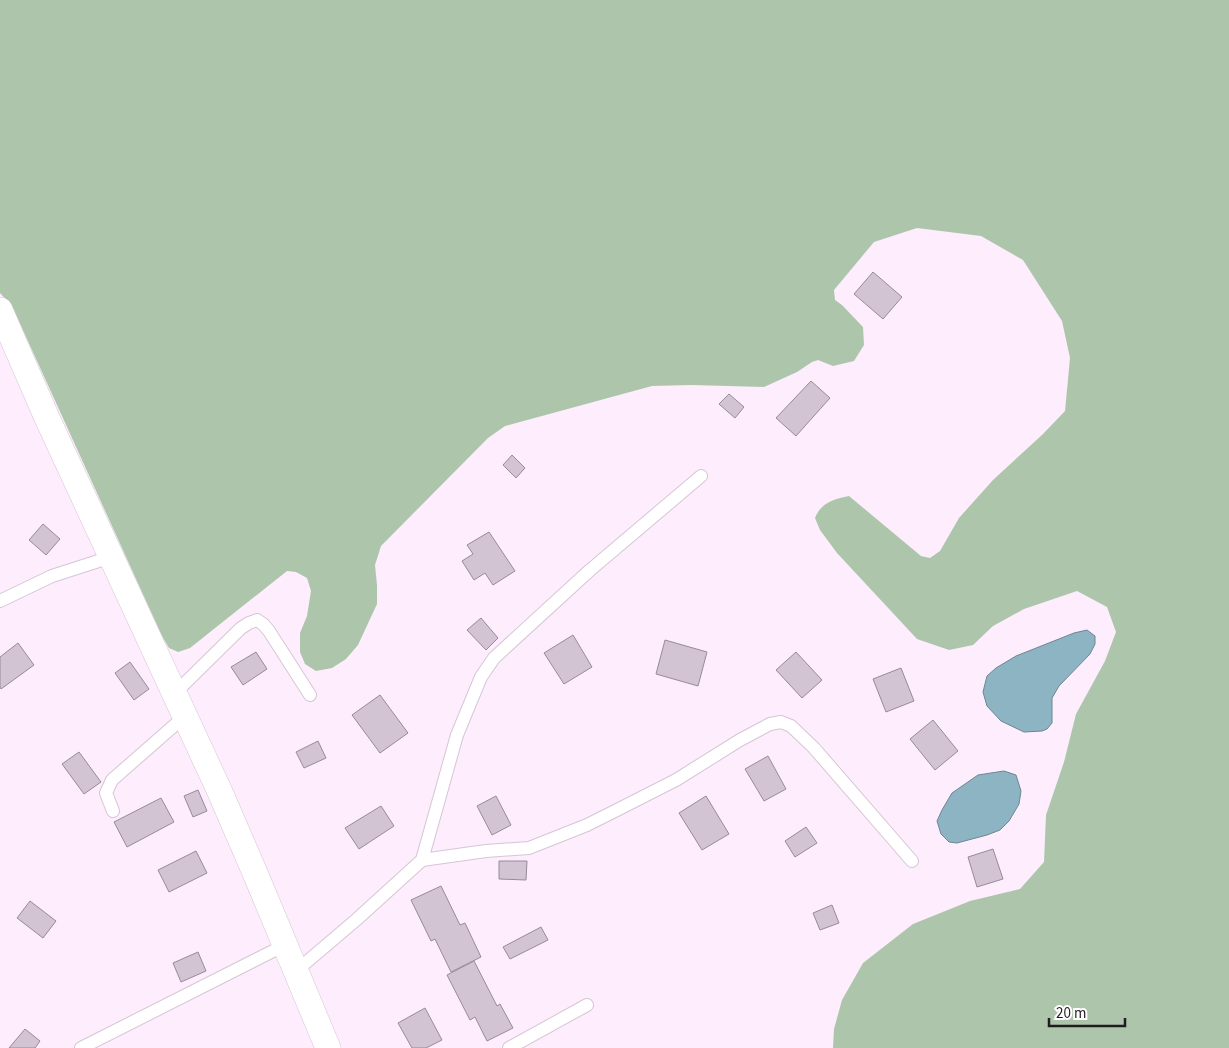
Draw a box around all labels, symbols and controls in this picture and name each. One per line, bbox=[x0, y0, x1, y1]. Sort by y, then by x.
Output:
scale bar bbox=[1049, 996, 1125, 1028]
text: 20 m bbox=[1056, 1003, 1086, 1024]

